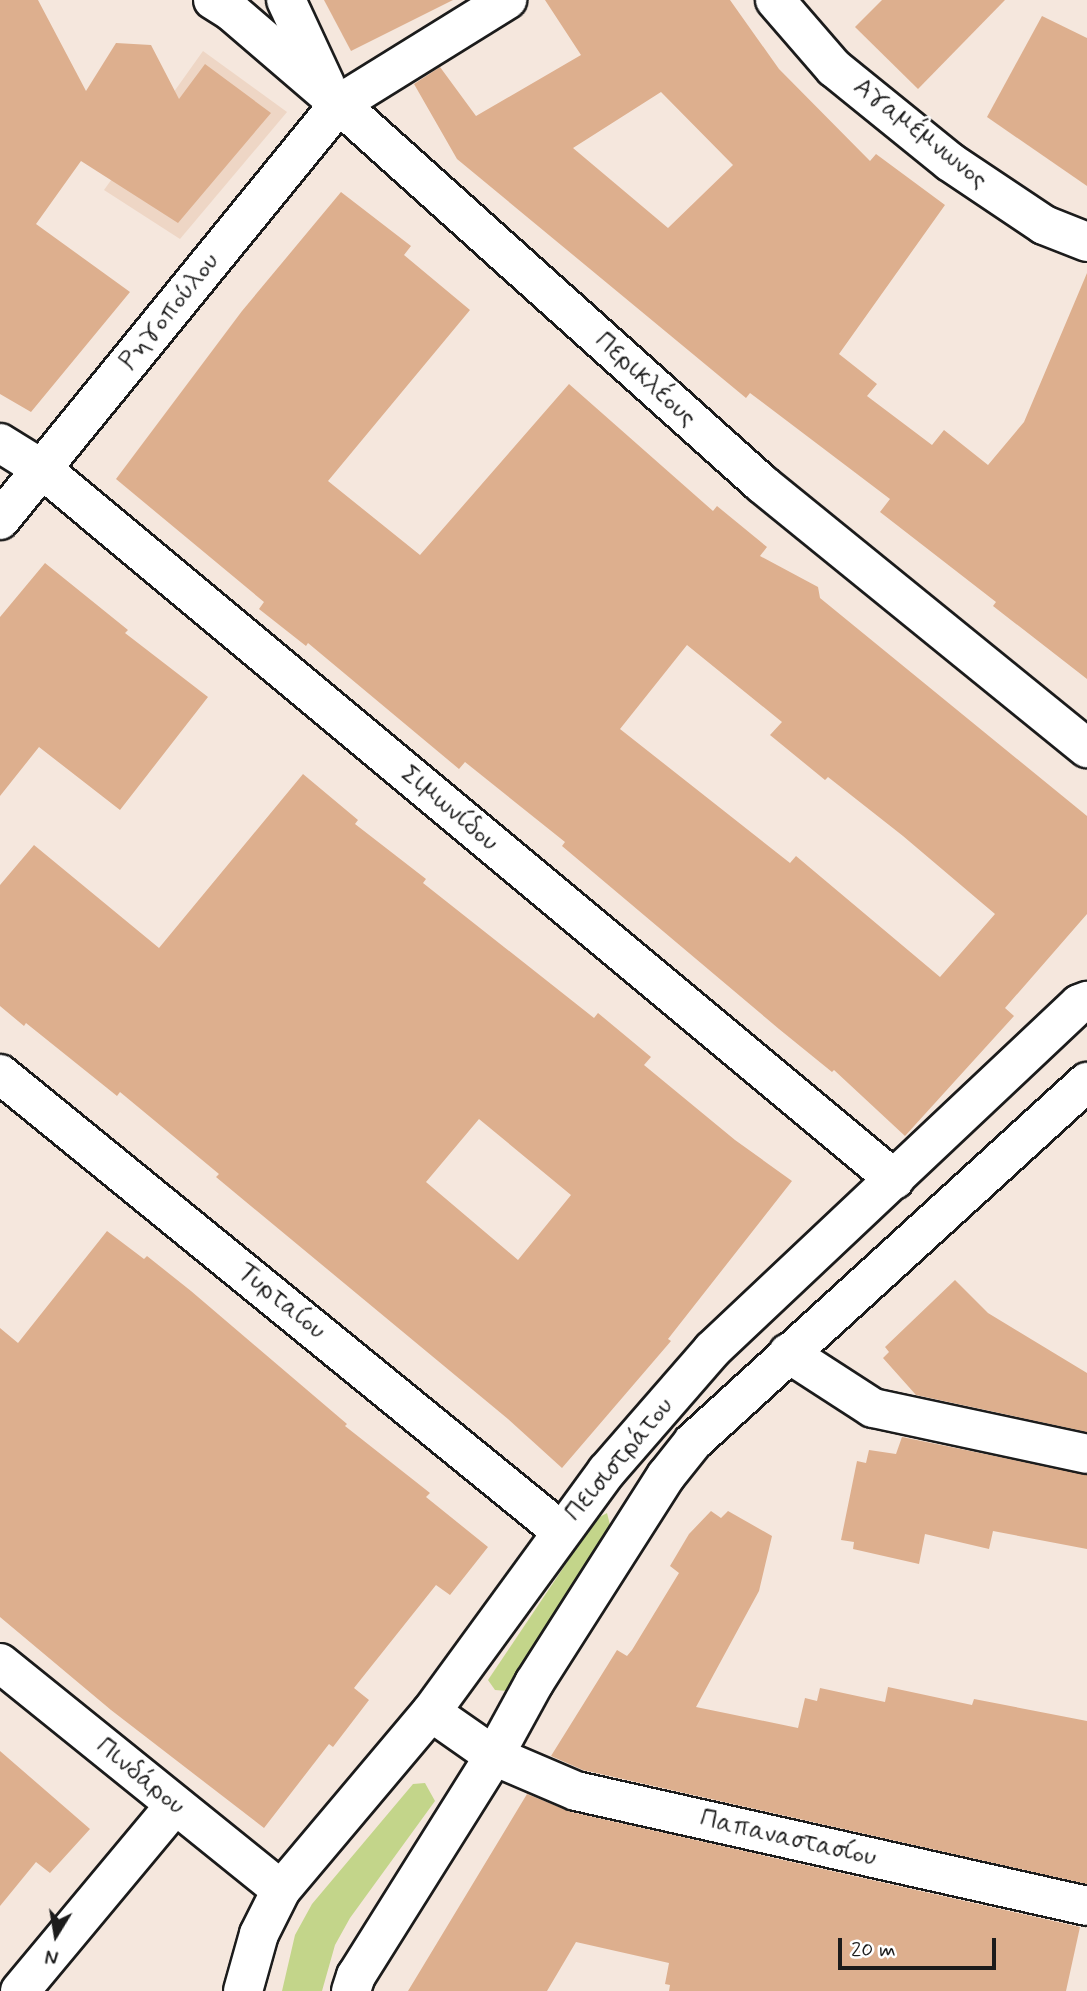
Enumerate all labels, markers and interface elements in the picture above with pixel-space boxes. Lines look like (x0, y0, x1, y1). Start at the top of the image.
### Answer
street label: Αγαμέμνωνος (847, 72, 993, 196)
street label: Ρηγοπούλου (113, 247, 227, 377)
street label: Περικλέους (588, 326, 702, 434)
street label: Σιμωνίδου (394, 759, 504, 859)
street label: Τυρταίου (231, 1257, 331, 1347)
street label: Πεισιστράτου (559, 1392, 681, 1528)
street label: Πινδάρου (89, 1732, 191, 1822)
street label: Παπαναστασίου (697, 1804, 879, 1874)
north arrow (21, 1900, 91, 1970)
scale bar (842, 1924, 1000, 1968)
text: 20 m (851, 1936, 896, 1964)
text: N (43, 1943, 60, 1970)

